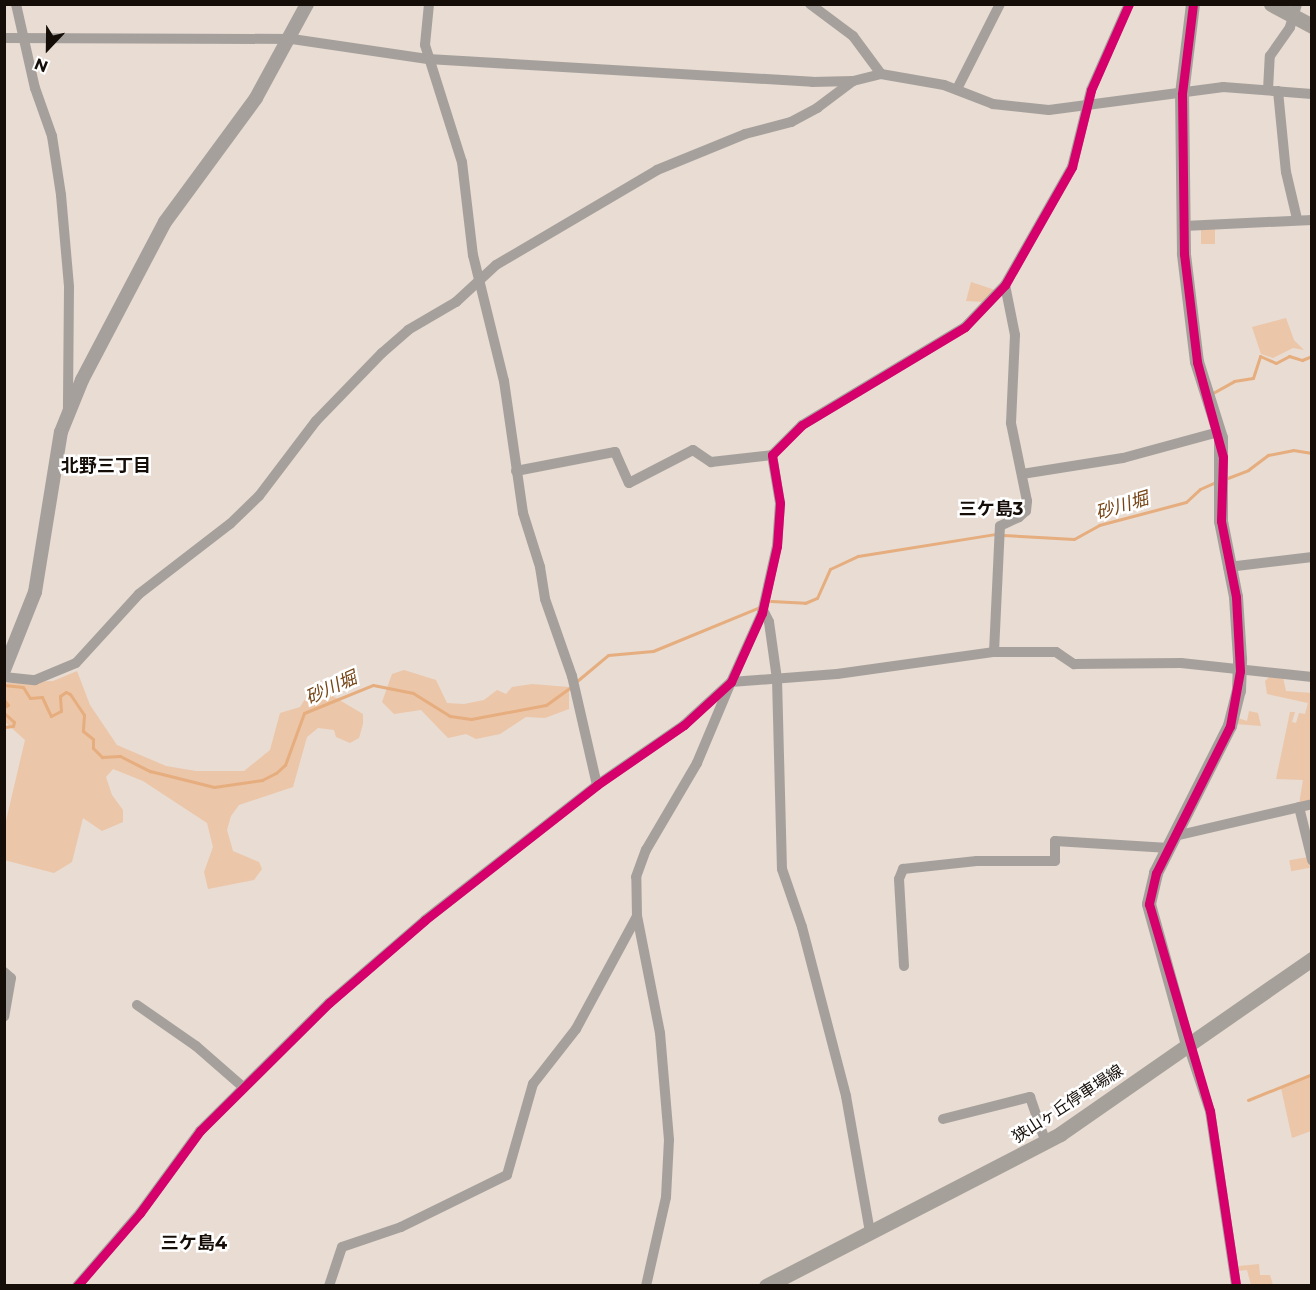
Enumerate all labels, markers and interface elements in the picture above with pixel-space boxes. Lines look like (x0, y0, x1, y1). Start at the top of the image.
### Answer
north arrow (18, 18, 78, 78)
text: N (32, 54, 51, 76)
district label: 北野三丁目 (61, 455, 151, 477)
water label: 砂川堀 (1093, 488, 1151, 524)
district label: 三ケ島3 (959, 498, 1023, 520)
water label: 砂川堀 (302, 667, 360, 709)
street label: 狭山ヶ丘停車場線 (1009, 1061, 1127, 1147)
district label: 三ケ島4 (161, 1232, 227, 1254)

